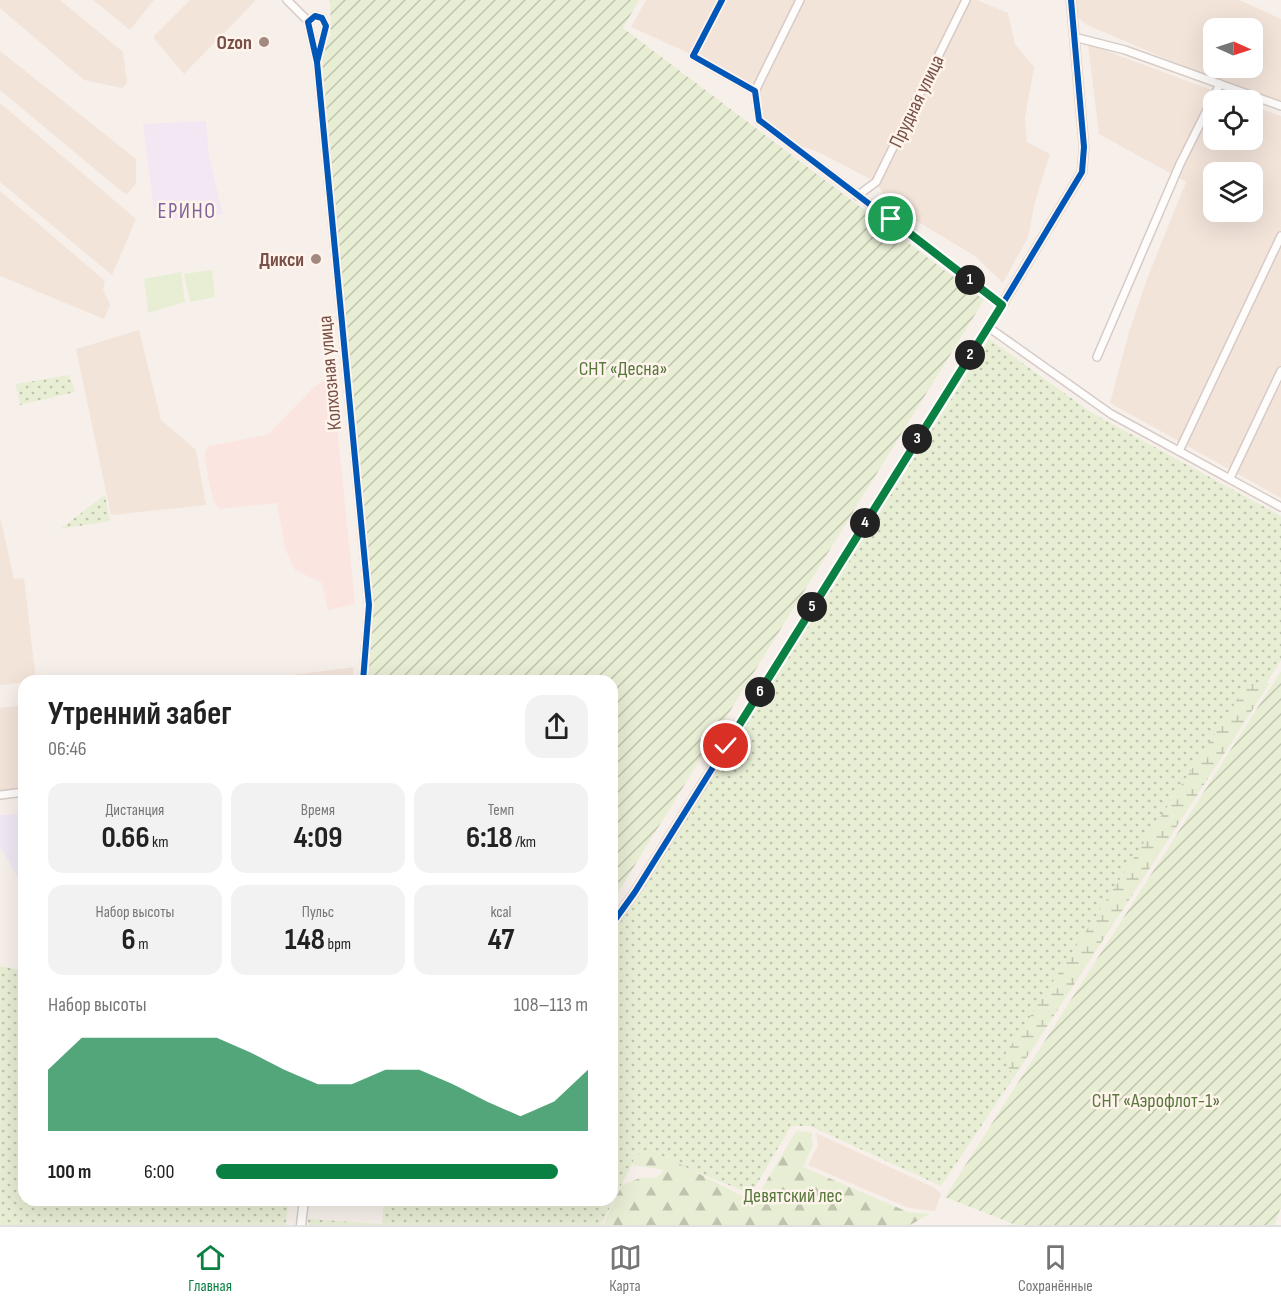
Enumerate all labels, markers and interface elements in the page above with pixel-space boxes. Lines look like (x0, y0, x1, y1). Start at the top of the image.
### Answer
north arrow (1203, 18, 1263, 78)
map controls (1203, 18, 1263, 222)
place label: Ozon (217, 31, 252, 55)
marker: Ozon (257, 35, 271, 49)
street label: Прудная улица (884, 51, 950, 152)
button: locate (1203, 90, 1263, 150)
button: layers (1203, 162, 1263, 222)
pin (865, 193, 916, 244)
district label: ЕРИНО (157, 198, 217, 225)
icon: arrive (874, 202, 907, 235)
place label: Дикси (259, 248, 304, 272)
marker: Дикси (309, 252, 323, 266)
pin: 1 (955, 265, 985, 295)
text: 1 (967, 270, 973, 289)
street label: Колхозная улица (313, 315, 347, 431)
pin: 2 (955, 340, 985, 370)
text: 2 (966, 345, 974, 364)
park label: СНТ «Десна» (579, 357, 667, 381)
pin: 3 (902, 424, 932, 454)
text: 3 (913, 429, 921, 448)
pin: 4 (850, 508, 880, 538)
text: 4 (861, 513, 869, 532)
pin: 5 (797, 592, 827, 622)
text: 5 (808, 597, 816, 616)
pin: 6 (745, 677, 775, 707)
text: 6 (756, 682, 764, 701)
text: Утренний забег (48, 694, 232, 734)
button: share (525, 695, 588, 758)
pin (700, 720, 751, 771)
icon: check (709, 729, 742, 762)
text: 06:46 (48, 737, 87, 761)
text: Дистанция (106, 801, 164, 820)
text: Время (301, 801, 335, 820)
text: Темп (488, 801, 514, 820)
text: 0.66 (101, 820, 150, 856)
text: 4:09 (293, 820, 343, 856)
text: 6:18 (466, 820, 513, 856)
text: km (150, 833, 169, 852)
text: /km (513, 833, 536, 852)
text: Набор высоты (96, 903, 174, 922)
text: Пульс (302, 903, 334, 922)
text: kcal (490, 903, 512, 922)
text: 6 (122, 922, 136, 958)
text: 148 (285, 922, 325, 958)
text: 47 (488, 922, 514, 958)
text: m (136, 935, 148, 954)
text: bpm (325, 935, 351, 954)
text: Набор высоты (48, 993, 147, 1017)
text: 108–113 m (514, 993, 588, 1017)
park label: СНТ «Аэрофлот-1» (1092, 1089, 1220, 1113)
text: 100 m (48, 1160, 91, 1184)
text: 6:00 (144, 1160, 174, 1184)
park label: Девятский лес (743, 1184, 843, 1208)
tab: Главная (188, 1241, 232, 1296)
tab: Карта (609, 1241, 642, 1296)
tab: Сохранённые (1018, 1241, 1093, 1296)

